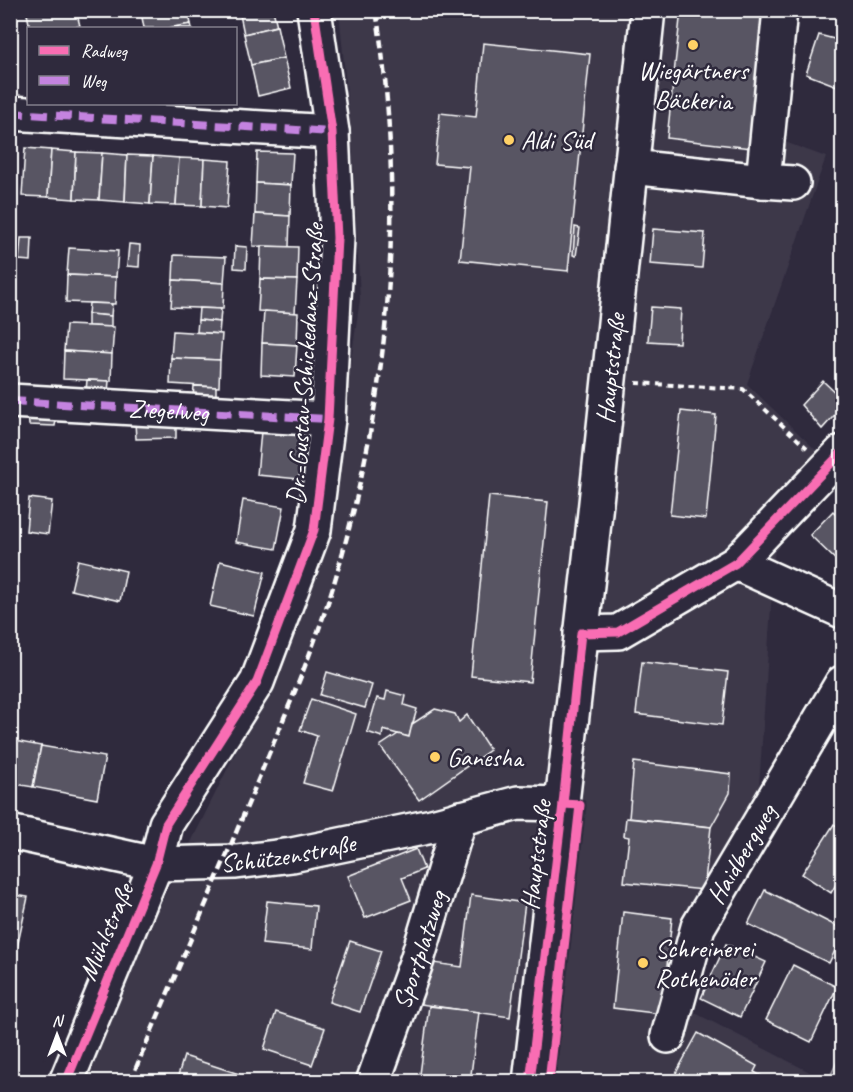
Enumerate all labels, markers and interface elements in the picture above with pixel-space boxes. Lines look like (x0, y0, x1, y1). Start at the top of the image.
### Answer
legend (27, 27, 237, 105)
marker: Wiegärtners Bäckeria (686, 38, 700, 52)
text: Radweg (81, 40, 129, 62)
place label: Wiegärtners Bäckeria (638, 54, 750, 117)
text: Weg (81, 70, 108, 92)
place label: Aldi Süd (521, 124, 596, 157)
marker: Aldi Süd (502, 133, 516, 147)
street label: Dr.-Gustav-Schickedanz-Straße (279, 220, 331, 506)
street label: Hauptstraße (588, 309, 633, 425)
street label: Ziegelweg (128, 391, 211, 429)
place label: Ganesha (447, 741, 525, 774)
marker: Ganesha (428, 750, 442, 764)
street label: Hauptstraße (513, 796, 559, 912)
street label: Haidbergweg (699, 796, 784, 910)
street label: Schützenstraße (220, 825, 361, 879)
street label: Mühlstraße (71, 876, 142, 985)
street label: Sportplatzweg (384, 885, 454, 1013)
place label: Schreinerei Rothenöder (655, 932, 757, 995)
marker: Schreinerei Rothenöder (636, 956, 650, 970)
north arrow (27, 1005, 87, 1065)
text: N (52, 1011, 65, 1031)

